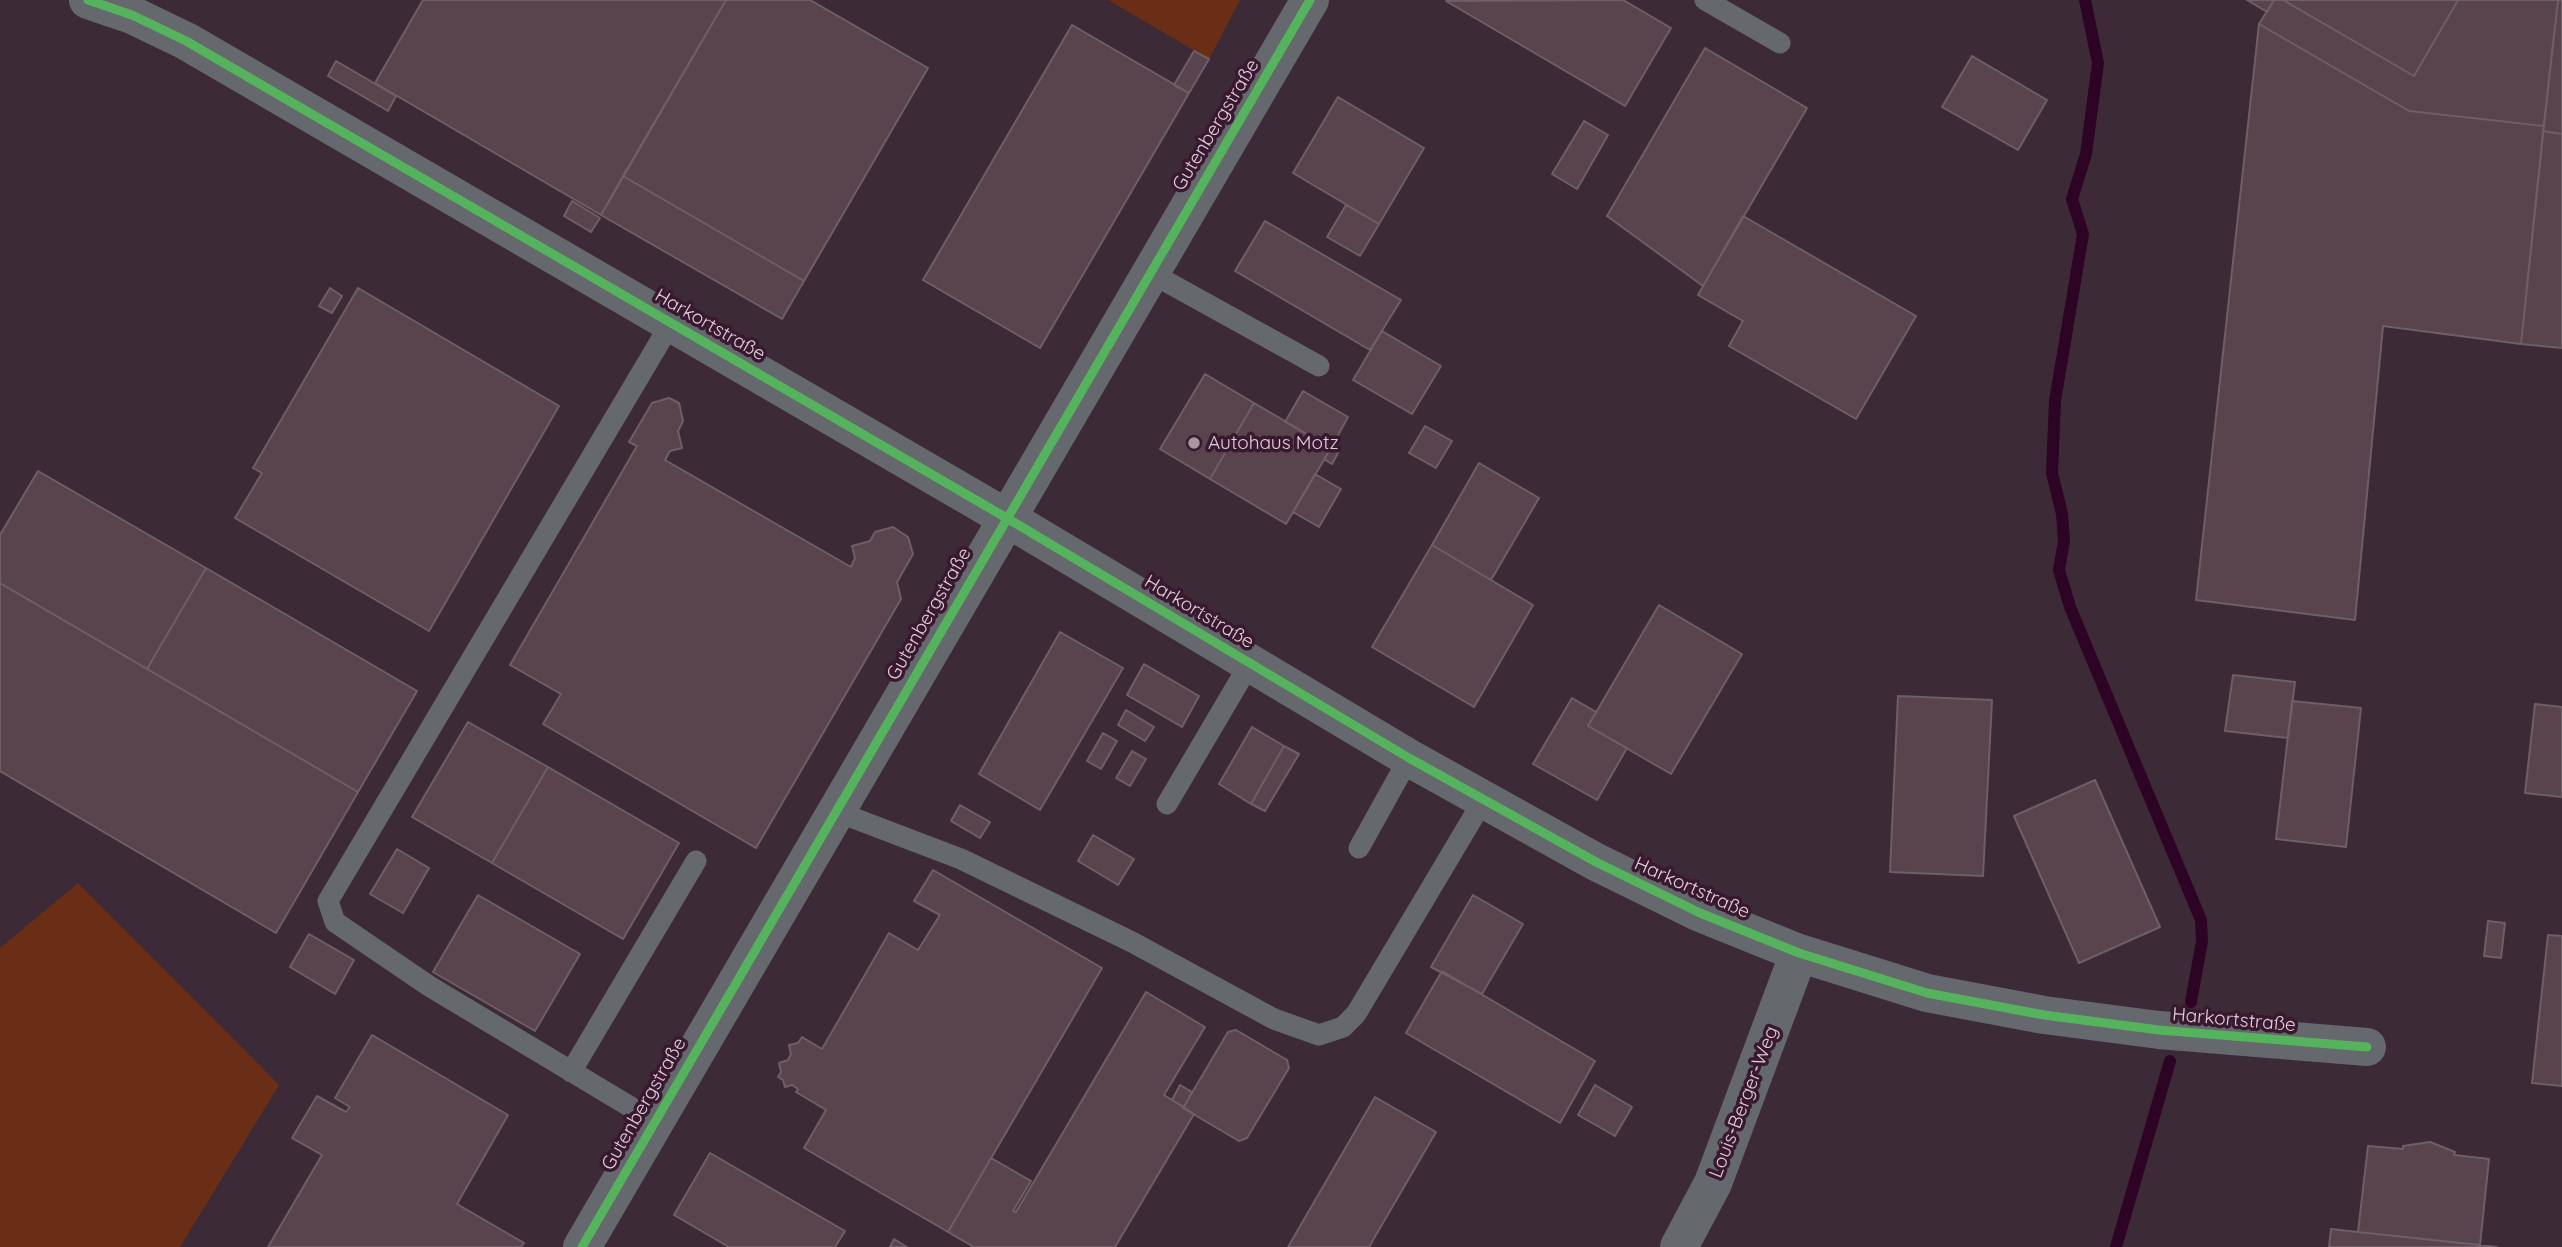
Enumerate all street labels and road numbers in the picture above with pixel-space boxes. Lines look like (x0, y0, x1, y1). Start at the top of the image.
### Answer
street label: Gutenbergstraße (1168, 55, 1264, 195)
street label: Harkortstraße (651, 284, 769, 366)
street label: Gutenbergstraße (882, 544, 976, 684)
street label: Harkortstraße (1140, 570, 1258, 654)
street label: Harkortstraße (1631, 852, 1753, 924)
street label: Harkortstraße (2171, 1003, 2297, 1037)
street label: Louis-Berger-Weg (1705, 1023, 1783, 1181)
street label: Gutenbergstraße (597, 1034, 691, 1174)

